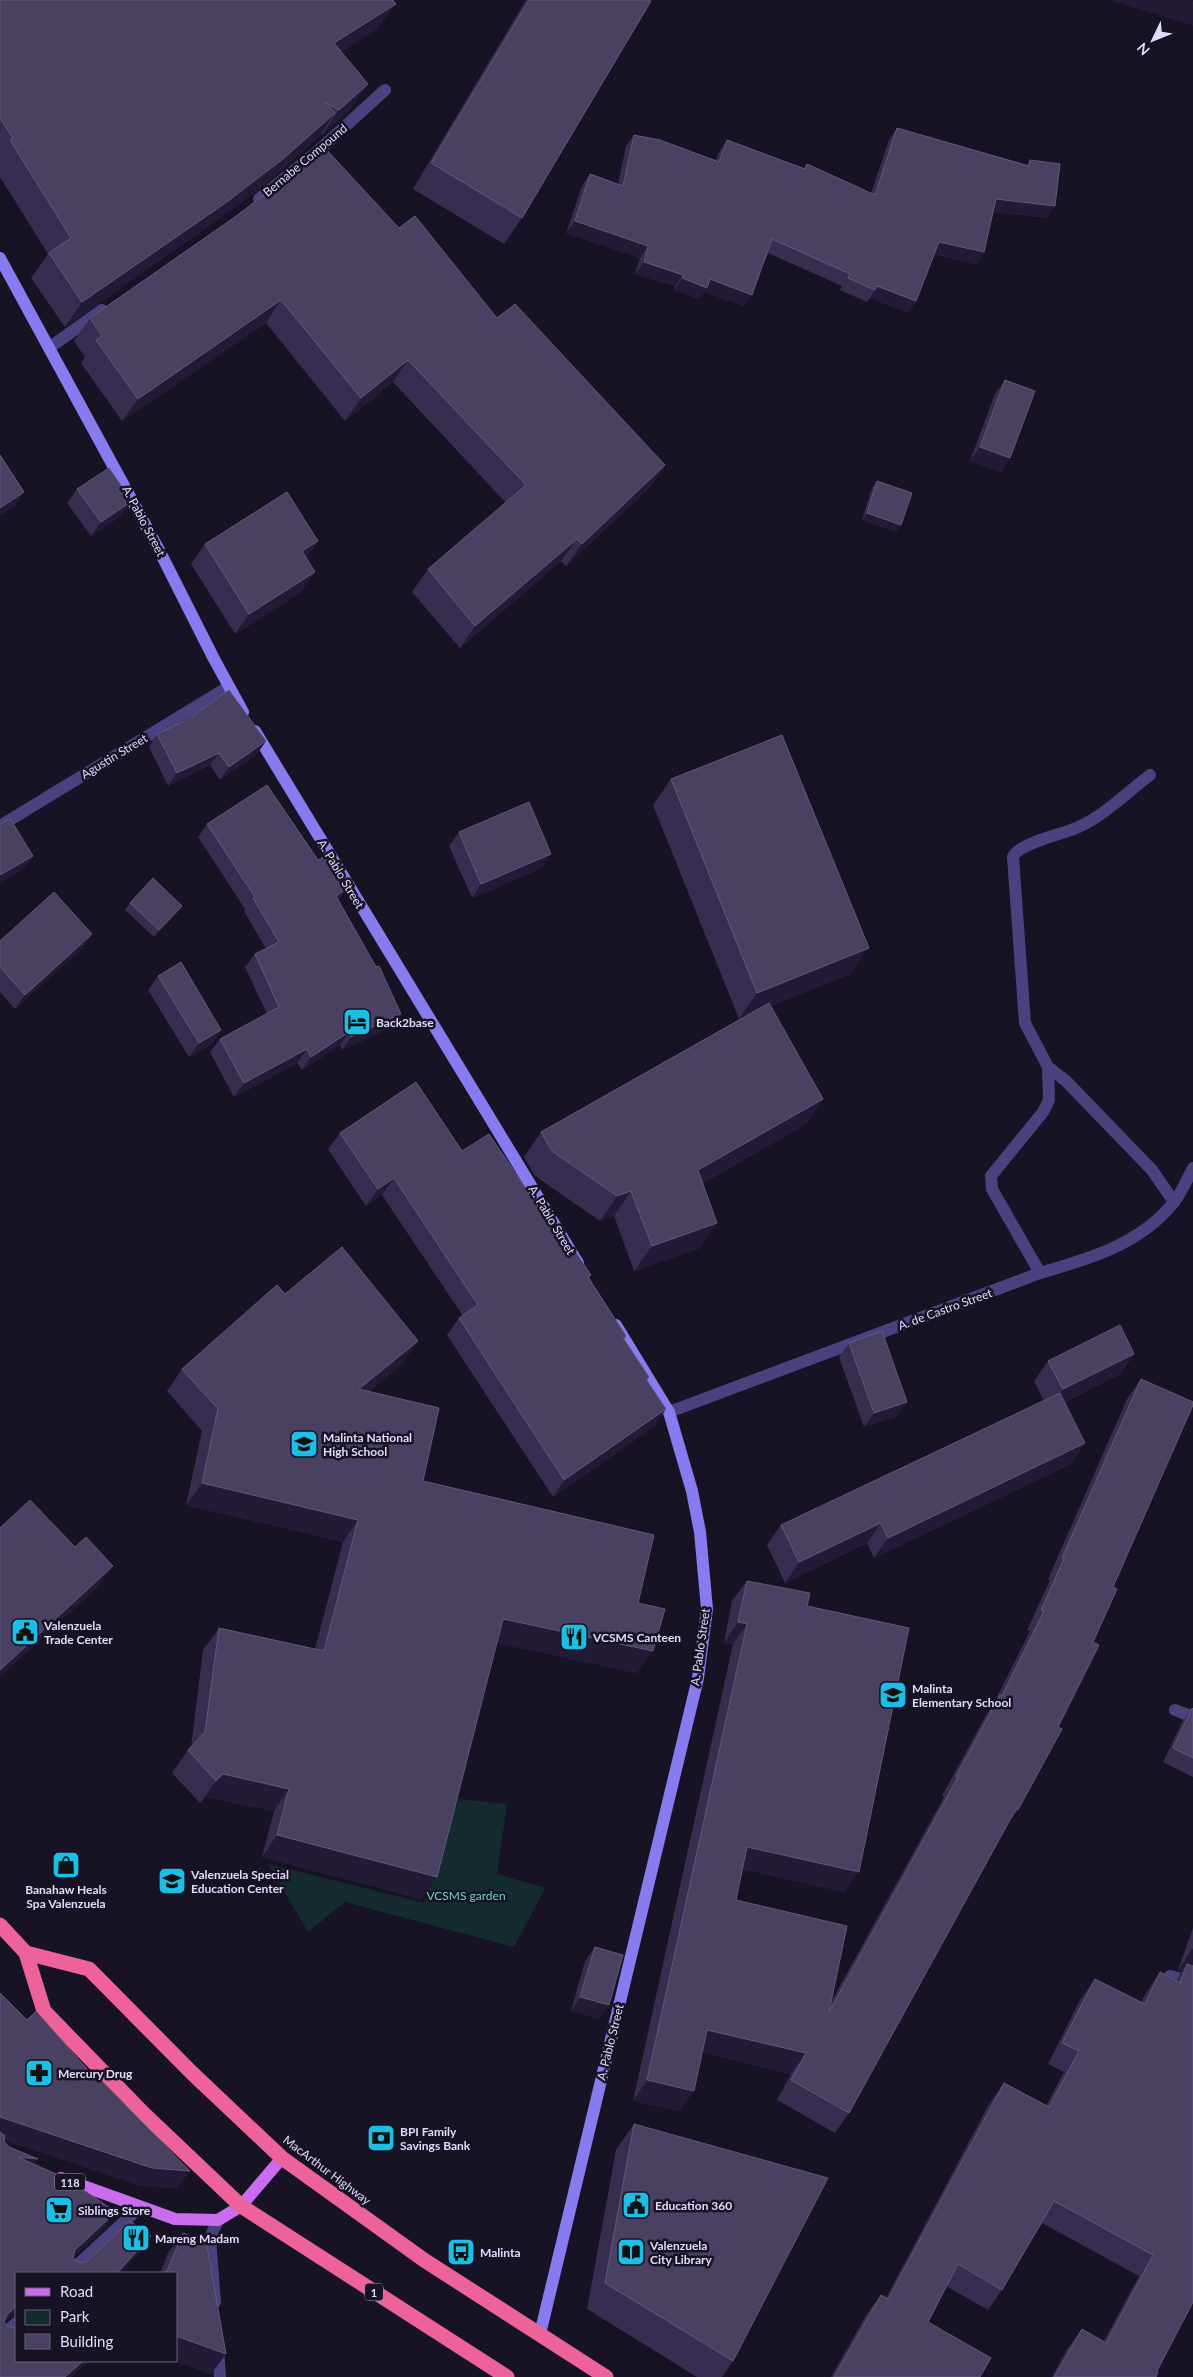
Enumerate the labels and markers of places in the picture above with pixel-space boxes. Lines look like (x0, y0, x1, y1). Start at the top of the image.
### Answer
hotel icon: Back2base (342, 1007, 372, 1037)
place label: Back2base (376, 1015, 434, 1030)
school or university icon: Malinta National High School (289, 1429, 319, 1459)
place label: Malinta National High School (323, 1430, 412, 1459)
public building icon: Valenzuela Trade Center (10, 1617, 40, 1647)
place label: Valenzuela Trade Center (43, 1618, 113, 1647)
restaurant icon: VCSMS Canteen (559, 1622, 589, 1652)
place label: VCSMS Canteen (592, 1630, 681, 1645)
school or university icon: Malinta Elementary School (878, 1680, 908, 1710)
place label: Malinta Elementary School (912, 1681, 1011, 1710)
shop icon: Banahaw Heals Spa Valenzuela (51, 1850, 81, 1880)
school or university icon: Valenzuela Special Education Center (157, 1866, 187, 1896)
place label: Valenzuela Special Education Center (190, 1867, 289, 1896)
place label: Banahaw Heals Spa Valenzuela (25, 1882, 107, 1911)
pharmacy icon: Mercury Drug (24, 2058, 54, 2088)
place label: Mercury Drug (58, 2066, 133, 2081)
bank icon: BPI Family Savings Bank (366, 2123, 396, 2153)
place label: BPI Family Savings Bank (400, 2124, 471, 2153)
public building icon: Education 360 (621, 2190, 651, 2220)
supermarket icon: Siblings Store (44, 2195, 74, 2225)
place label: Education 360 (655, 2198, 732, 2213)
place label: Siblings Store (78, 2203, 151, 2218)
restaurant icon: Mareng Madam (121, 2223, 151, 2253)
place label: Mareng Madam (155, 2231, 239, 2246)
bus stop icon: Malinta (446, 2237, 476, 2267)
library icon: Valenzuela City Library (616, 2237, 646, 2267)
place label: Valenzuela City Library (649, 2238, 712, 2267)
place label: Malinta (480, 2245, 521, 2260)

